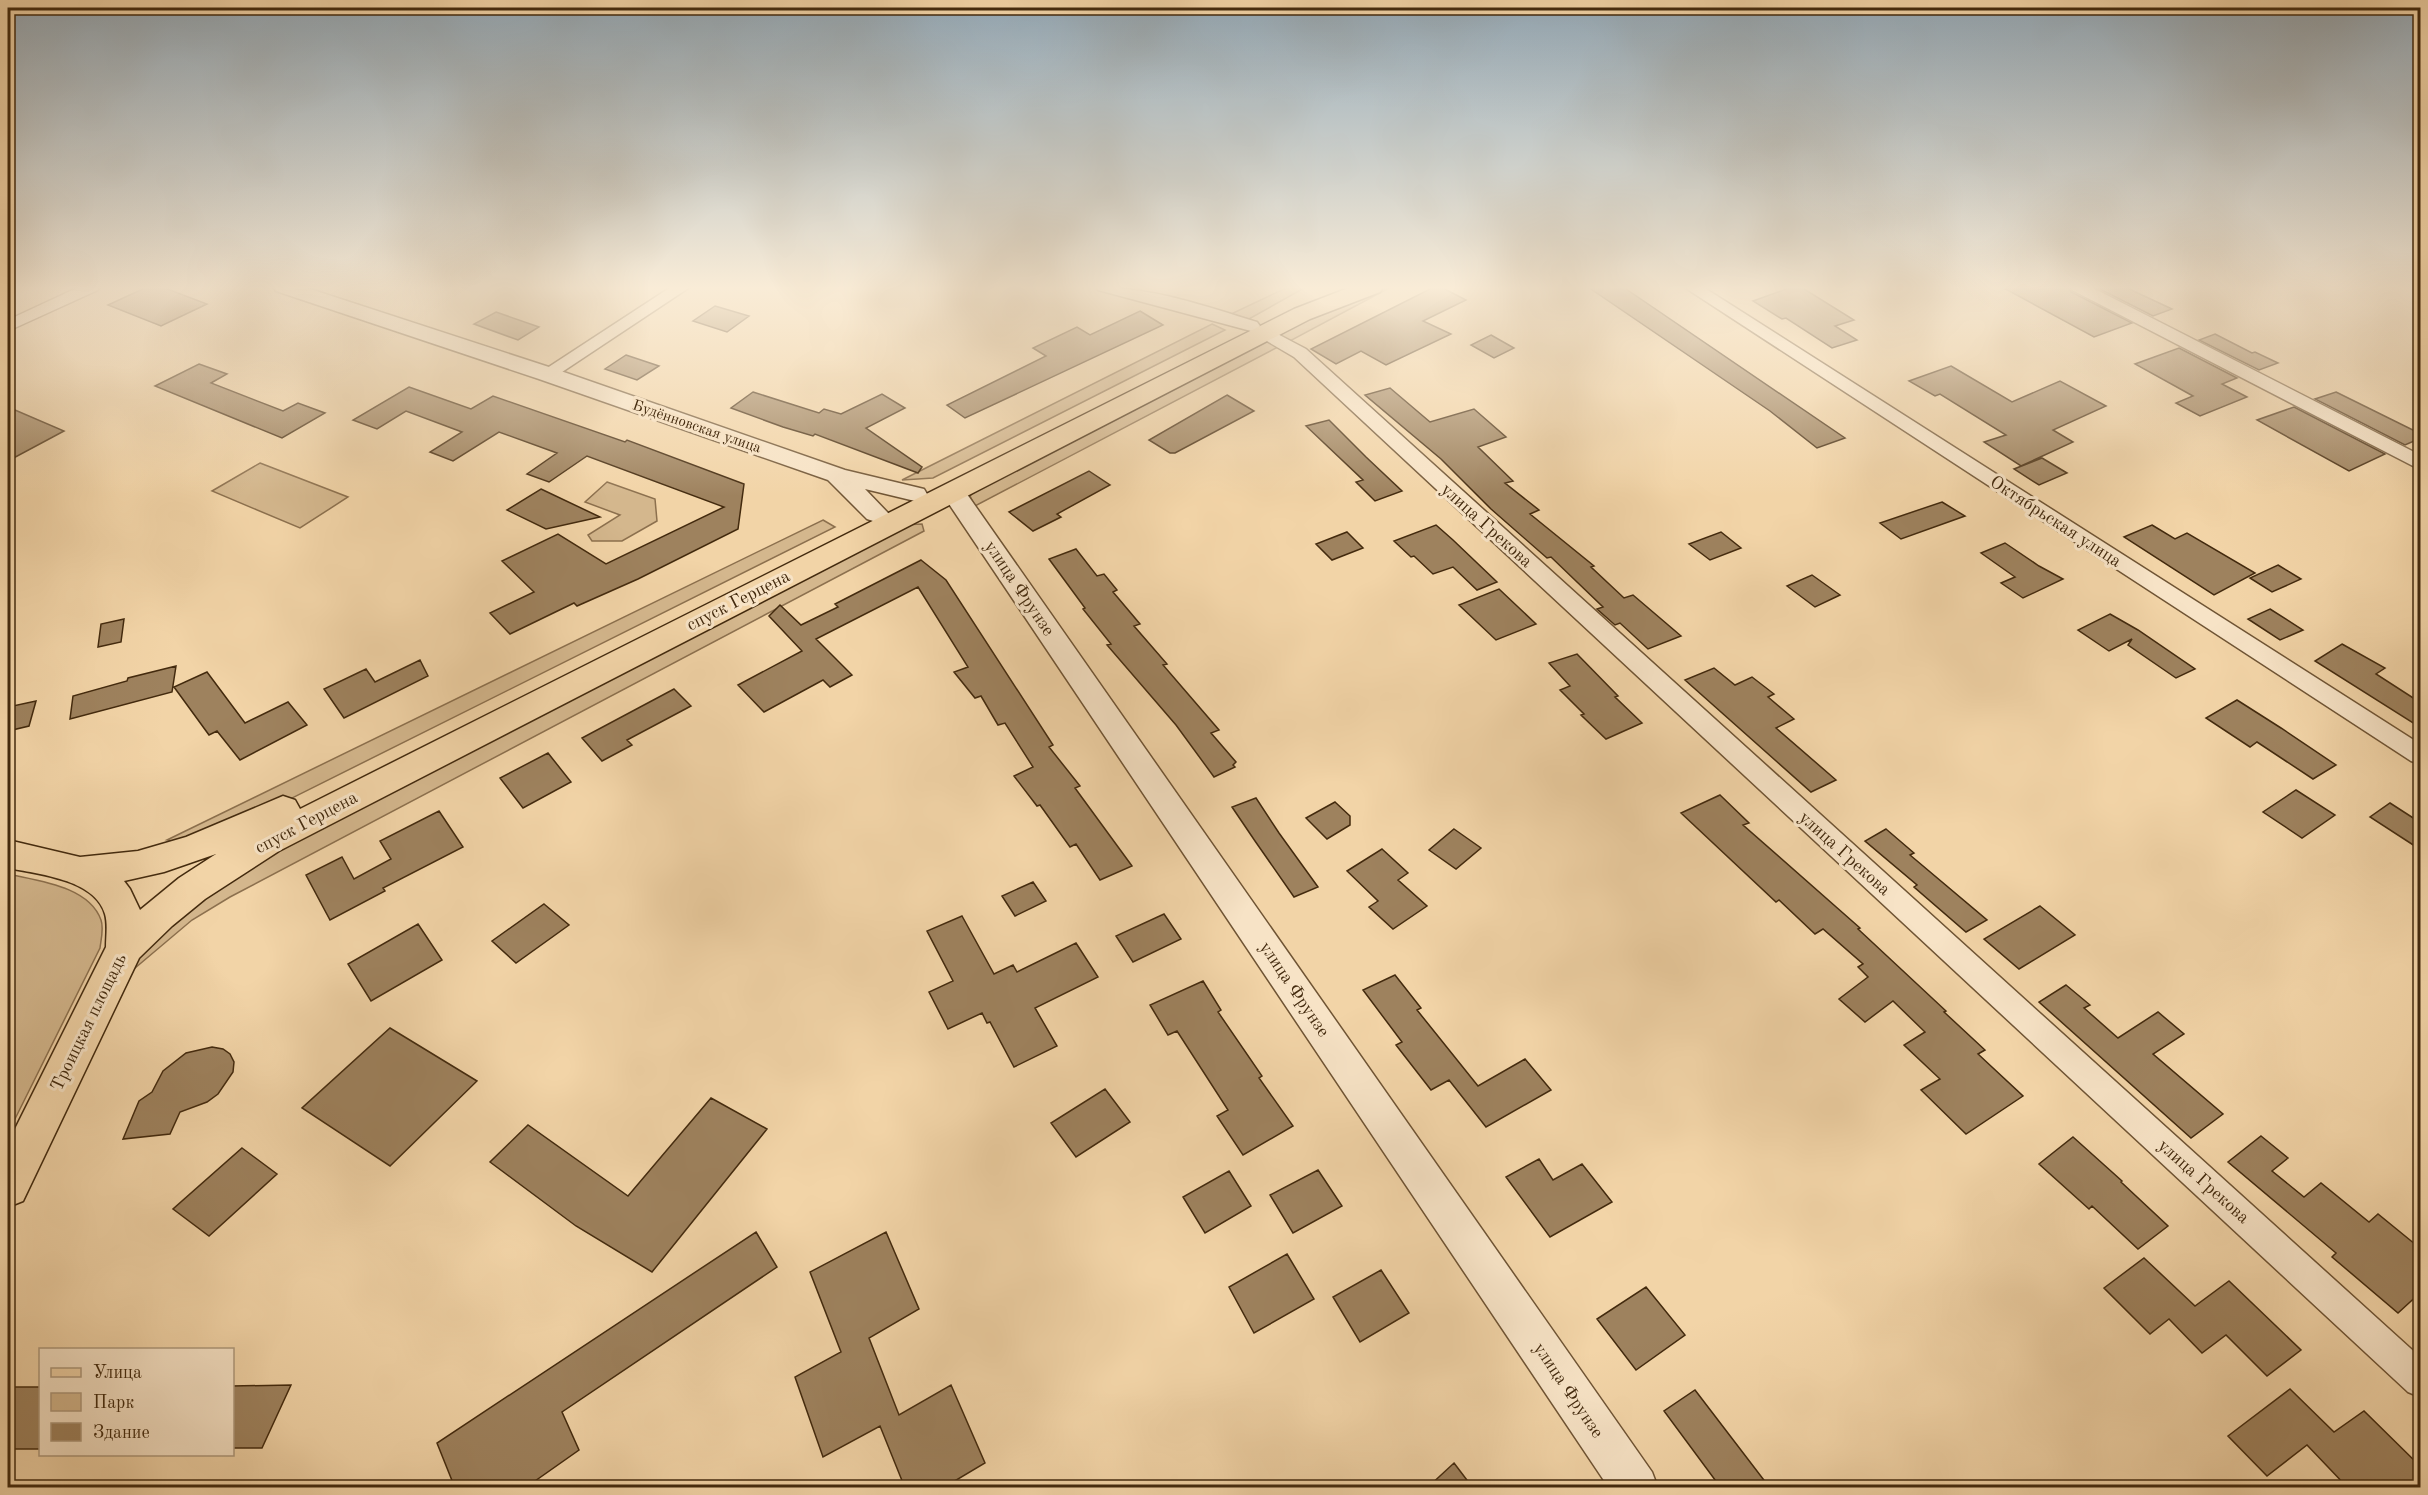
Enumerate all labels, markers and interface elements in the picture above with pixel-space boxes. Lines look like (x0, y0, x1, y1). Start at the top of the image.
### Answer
street label: Будённовская улица (630, 398, 763, 457)
street label: Октябрьская улица (1987, 473, 2124, 571)
street label: улица Грекова (1437, 480, 1535, 571)
street label: улица Фрунзе (981, 538, 1058, 639)
street label: спуск Герцена (684, 567, 793, 635)
street label: спуск Герцена (252, 788, 361, 857)
street label: улица Грекова (1795, 808, 1893, 899)
street label: улица Фрунзе (1256, 939, 1333, 1040)
street label: Троицкая площадь (48, 951, 130, 1094)
street label: улица Грекова (2154, 1136, 2252, 1227)
street label: улица Фрунзе (1530, 1340, 1607, 1441)
legend (39, 1348, 234, 1456)
text: Улица (93, 1364, 142, 1382)
text: Парк (93, 1394, 134, 1412)
text: Здание (93, 1424, 150, 1442)

